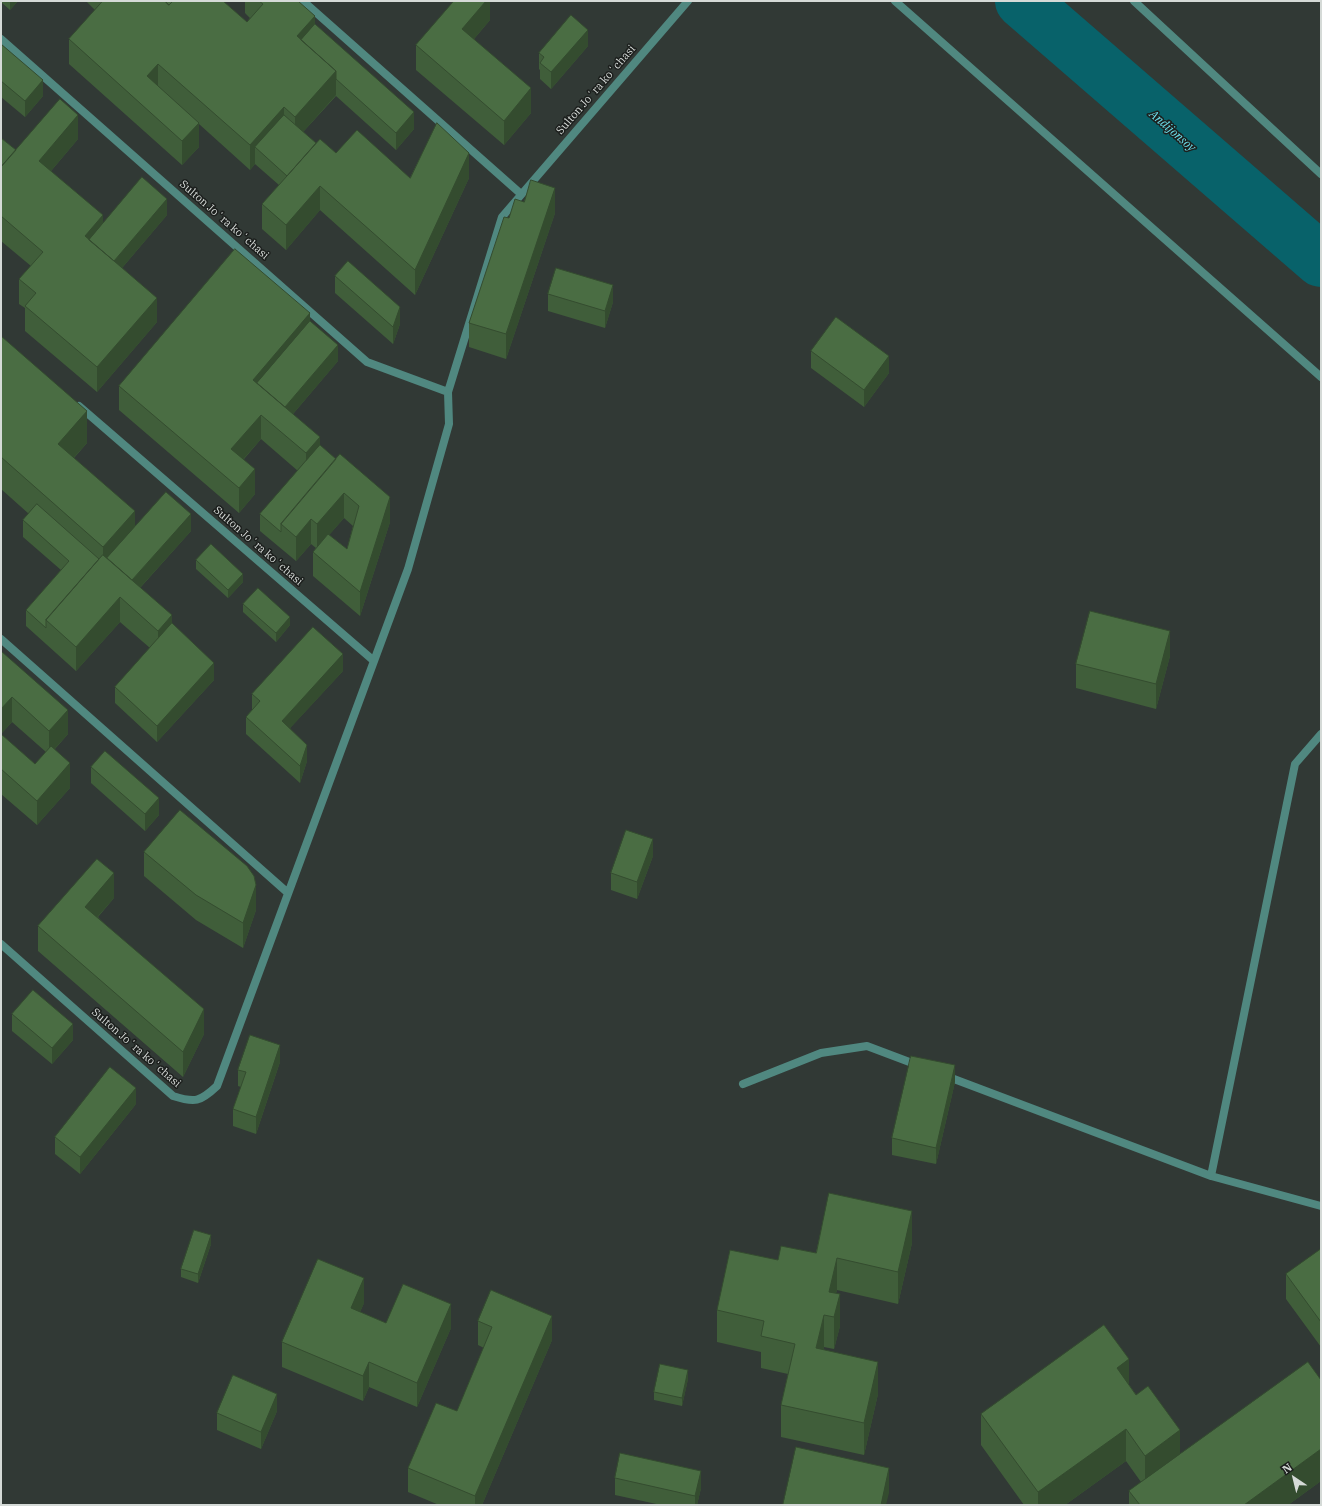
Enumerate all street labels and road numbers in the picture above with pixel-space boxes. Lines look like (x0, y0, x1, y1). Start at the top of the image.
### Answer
street label: Sulton Joʻra koʻchasi (554, 43, 638, 137)
street label: Sulton Joʻra koʻchasi (177, 178, 271, 262)
street label: Sulton Joʻra koʻchasi (211, 504, 305, 588)
street label: Sulton Joʻra koʻchasi (89, 1006, 183, 1090)

